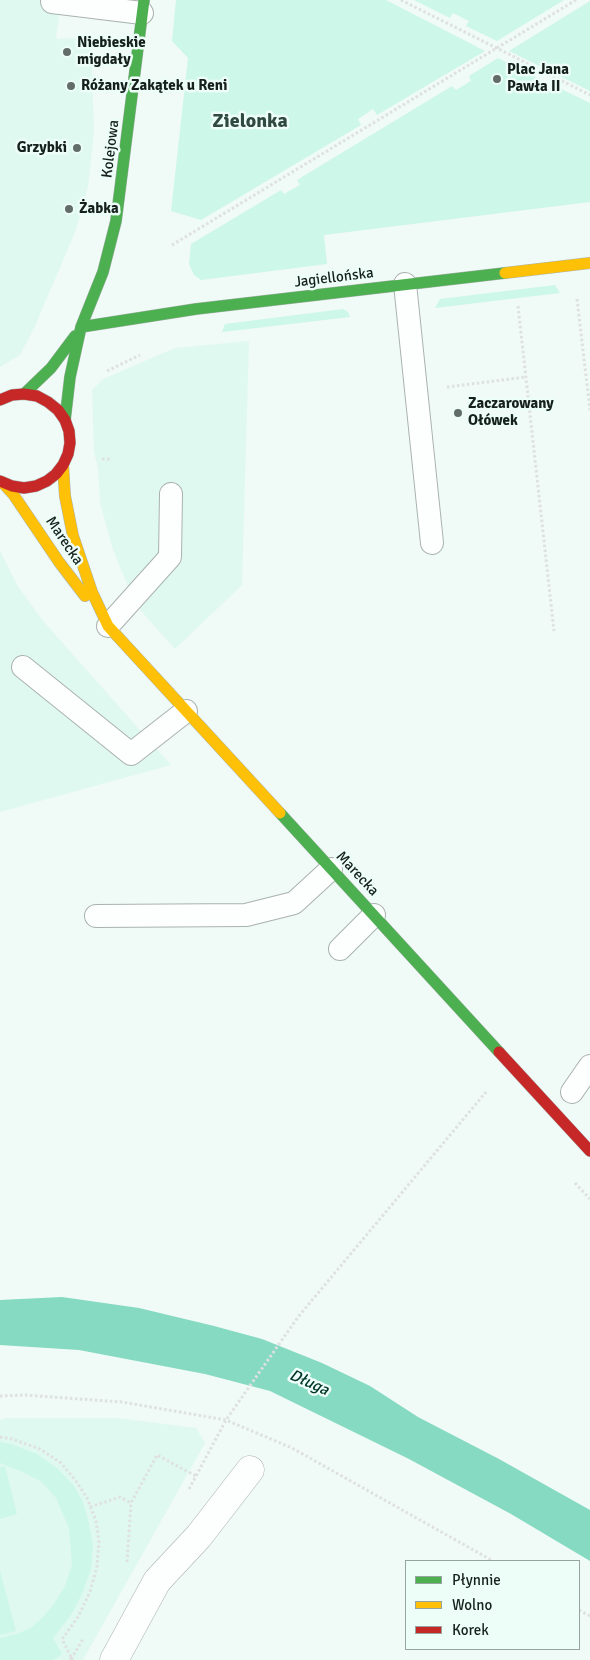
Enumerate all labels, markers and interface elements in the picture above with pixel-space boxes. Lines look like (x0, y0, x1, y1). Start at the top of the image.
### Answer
place label: Niebieskie migdały (77, 34, 146, 69)
marker: Niebieskie migdały (61, 46, 73, 58)
place label: Plac Jana Pawła II (507, 61, 569, 96)
marker: Plac Jana Pawła II (491, 73, 503, 85)
place label: Różany Zakątek u Reni (81, 77, 227, 95)
marker: Różany Zakątek u Reni (65, 80, 77, 92)
district label: Zielonka (212, 110, 288, 134)
street label: Kolejowa (99, 119, 123, 179)
place label: Grzybki (17, 139, 67, 157)
marker: Grzybki (71, 142, 83, 154)
place label: Żabka (79, 200, 119, 218)
marker: Żabka (63, 203, 75, 215)
street label: Jagiellońska (293, 264, 375, 292)
place label: Zaczarowany Ołówek (468, 395, 554, 430)
marker: Zaczarowany Ołówek (452, 407, 464, 419)
street label: Marecka (41, 513, 87, 569)
street label: Marecka (332, 848, 382, 900)
water label: Długa (286, 1366, 332, 1400)
legend (405, 1560, 580, 1650)
text: Płynnie (452, 1571, 501, 1589)
text: Wolno (452, 1596, 492, 1614)
text: Korek (452, 1621, 489, 1639)

